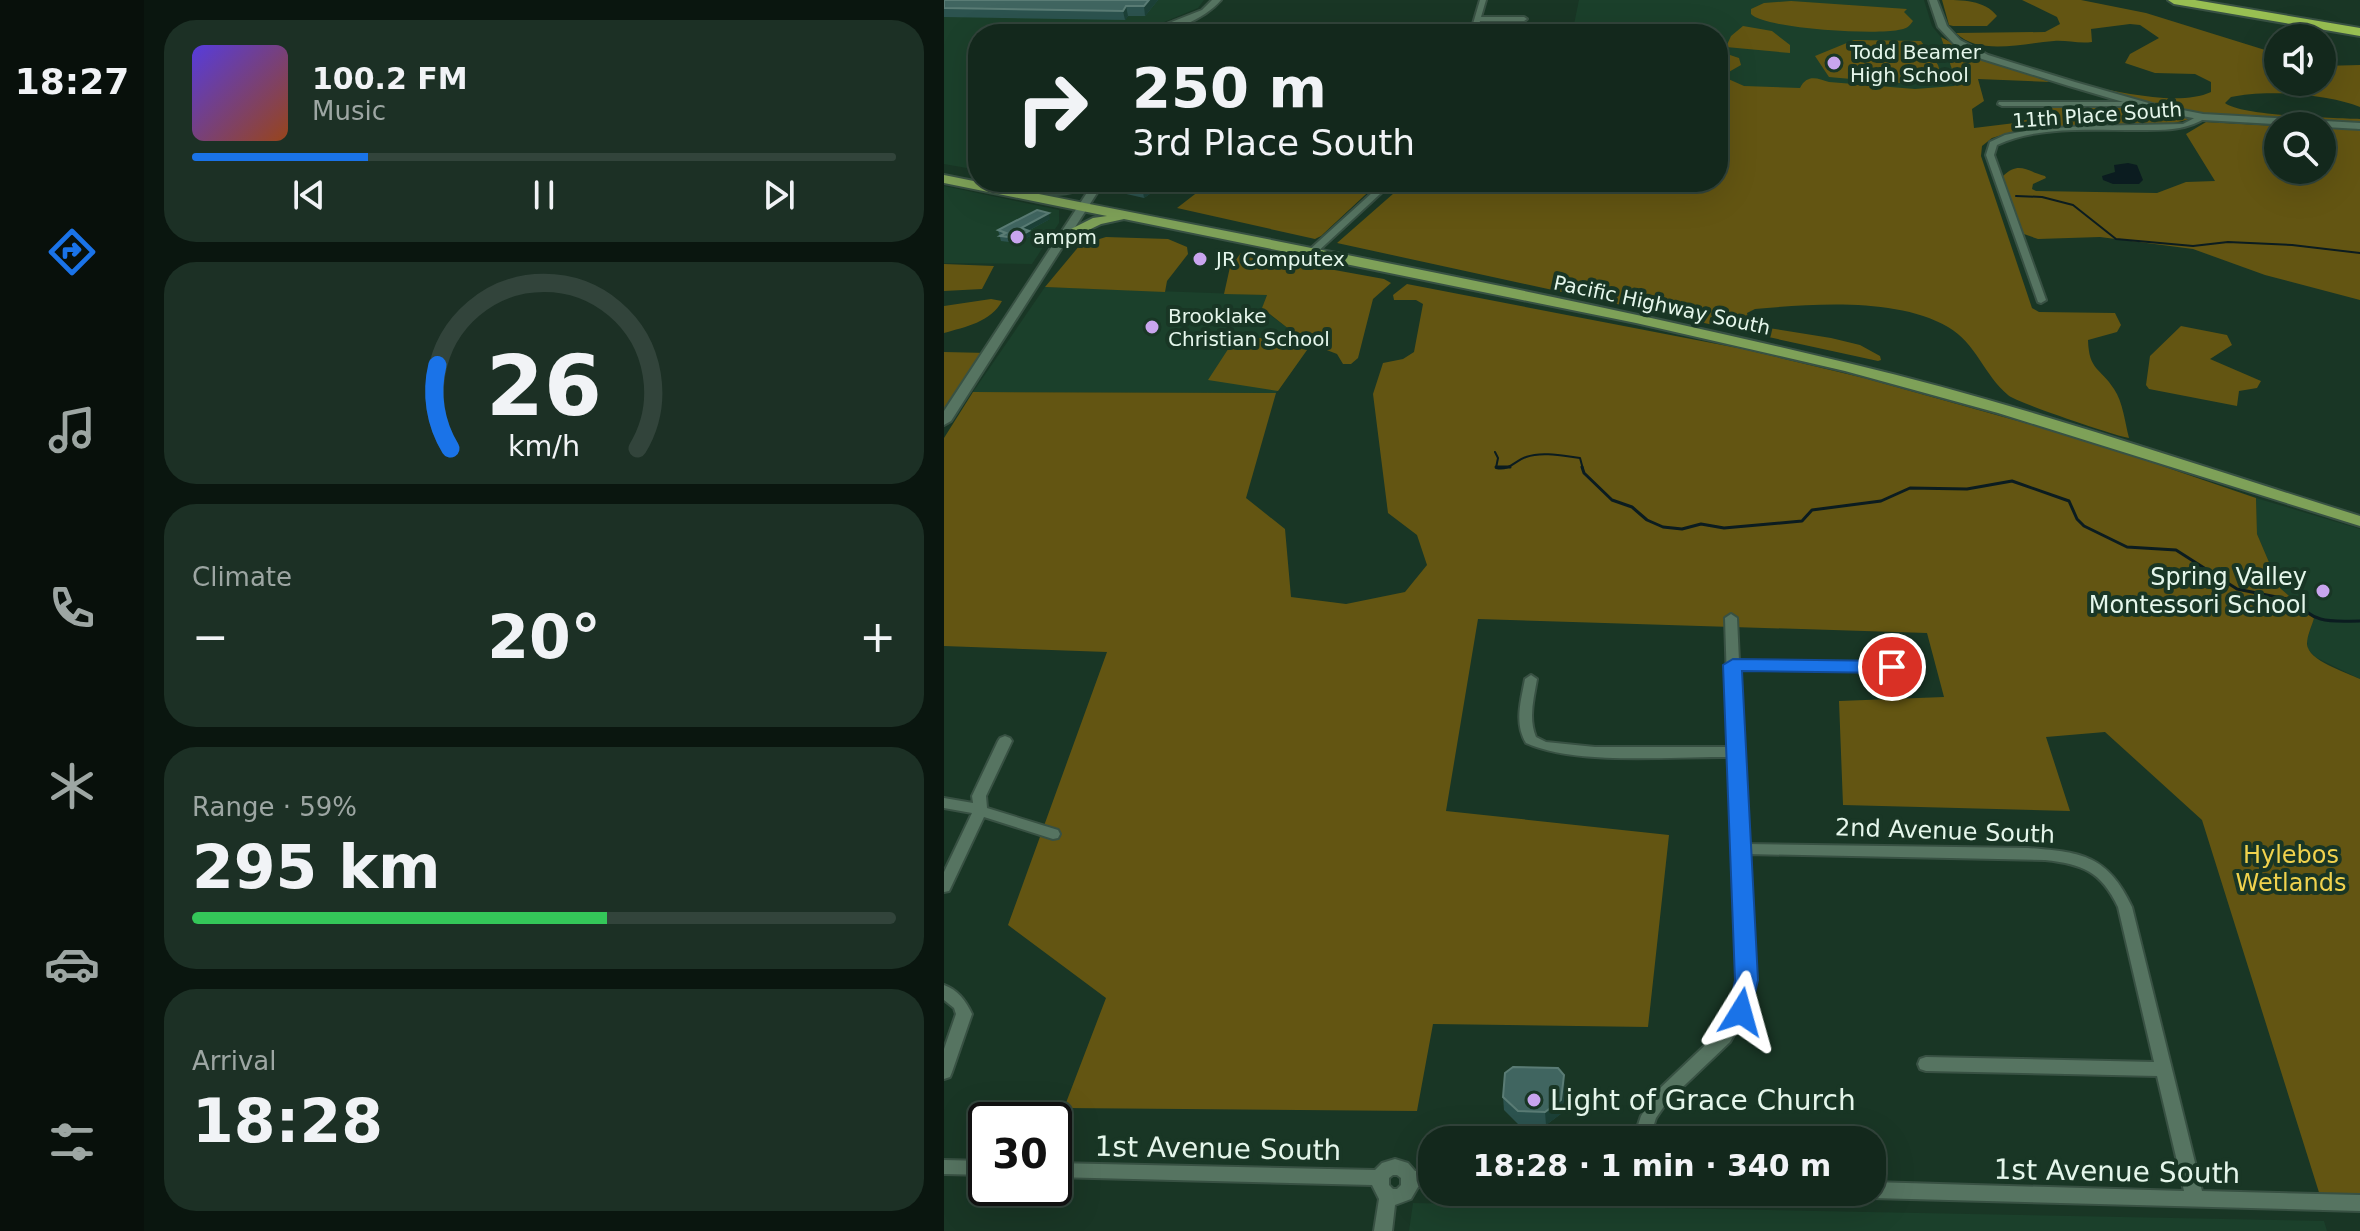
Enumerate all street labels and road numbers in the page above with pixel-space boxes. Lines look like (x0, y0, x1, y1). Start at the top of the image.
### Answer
street label: 11th Place South (2011, 97, 2183, 133)
street label: Pacific Highway South (1552, 270, 1772, 340)
street label: 2nd Avenue South (1835, 813, 2055, 849)
street label: 1st Avenue South (1094, 1130, 1342, 1167)
street label: 1st Avenue South (1993, 1153, 2241, 1190)

